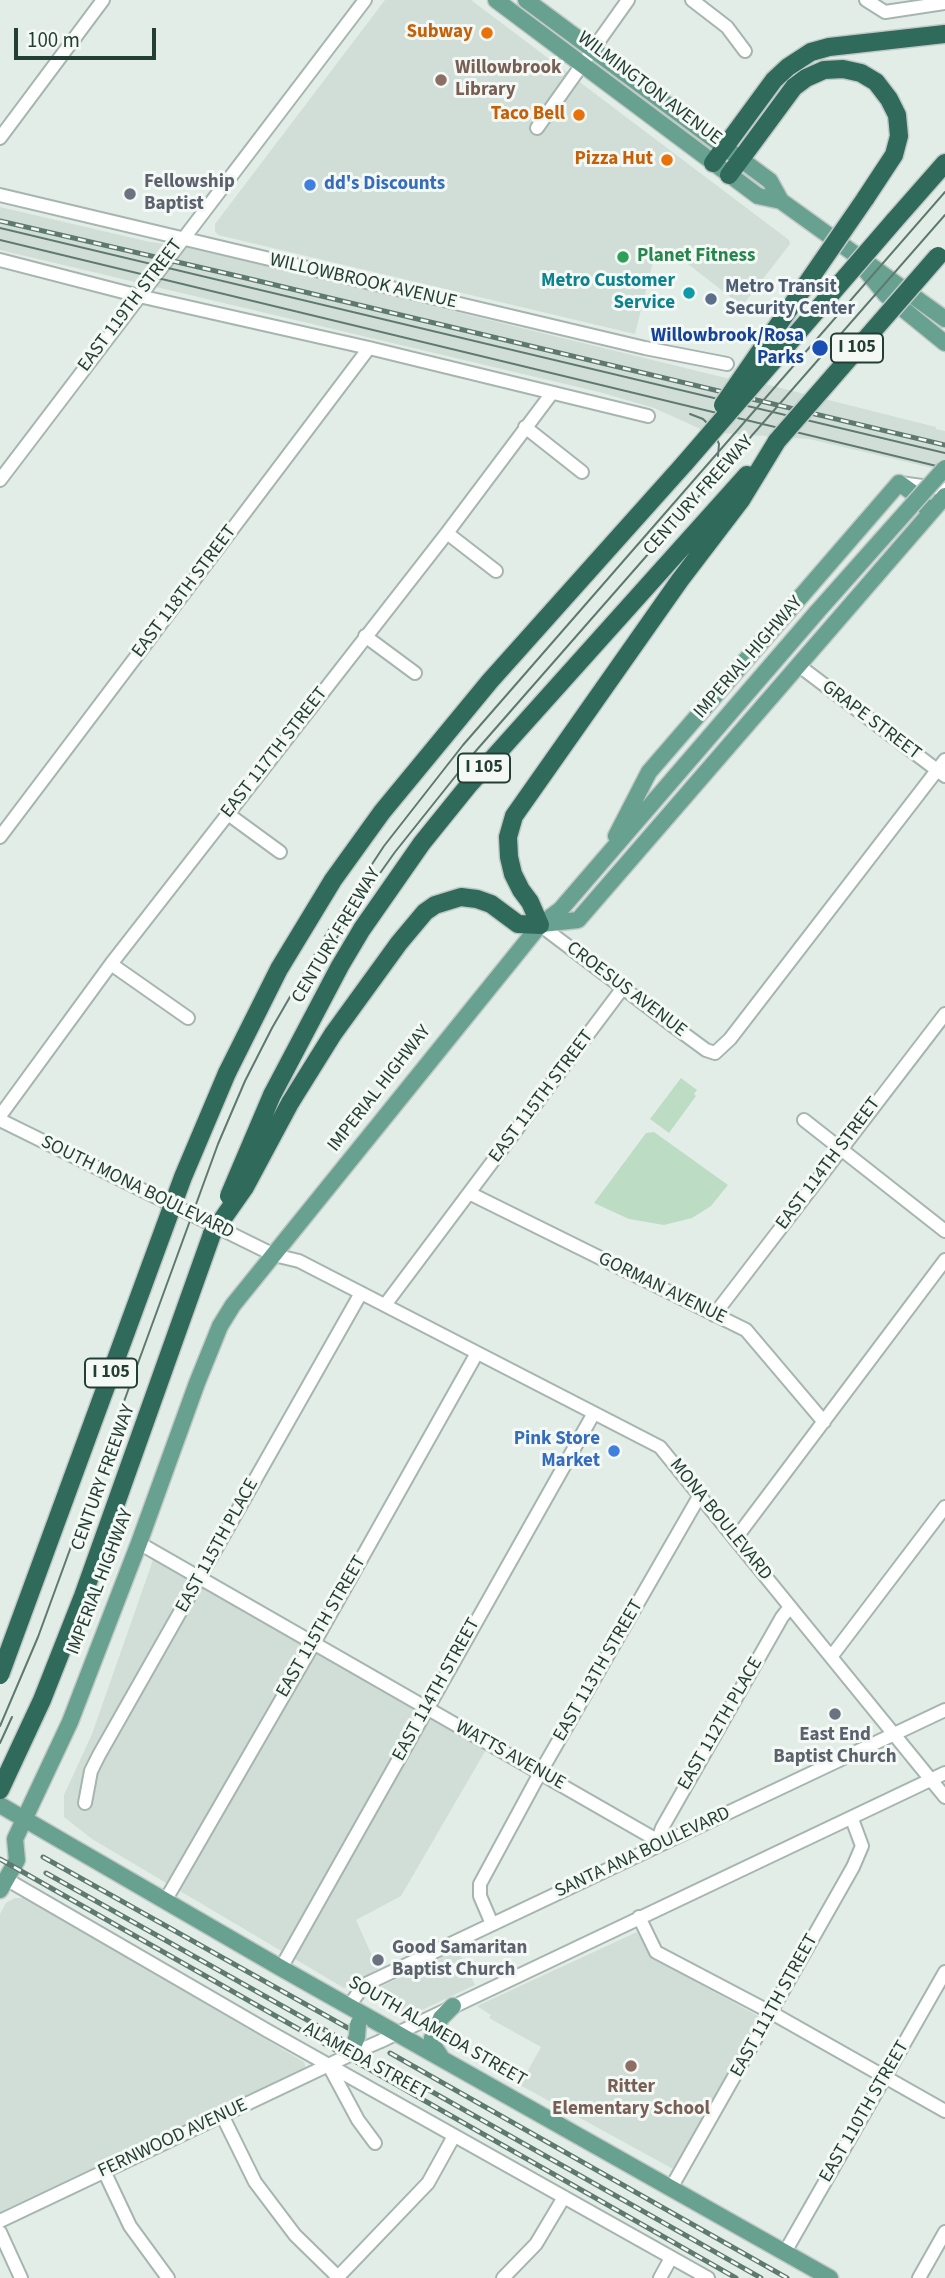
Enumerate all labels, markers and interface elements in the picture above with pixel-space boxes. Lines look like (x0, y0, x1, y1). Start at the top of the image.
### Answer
scale bar (18, 14, 159, 58)
place label: Subway (406, 22, 473, 44)
text: 100 m (27, 25, 80, 55)
marker: Subway (479, 25, 495, 41)
street label: WILMINGTON AVENUE (572, 27, 726, 151)
place label: Willowbrook Library (455, 58, 561, 102)
marker: Willowbrook Library (433, 72, 449, 88)
place label: Taco Bell (491, 104, 565, 126)
marker: Taco Bell (571, 107, 587, 123)
place label: Pizza Hut (575, 149, 653, 171)
marker: Pizza Hut (659, 152, 675, 168)
place label: Fellowship Baptist (144, 172, 235, 216)
place label: dd's Discounts (324, 174, 445, 196)
marker: dd's Discounts (302, 177, 318, 193)
marker: Fellowship Baptist (122, 186, 138, 202)
street label: EAST 119TH STREET (74, 235, 188, 377)
place label: Planet Fitness (637, 246, 755, 268)
street label: WILLOWBROOK AVENUE (267, 249, 459, 315)
marker: Planet Fitness (615, 249, 631, 265)
place label: Metro Customer Service (541, 271, 675, 315)
place label: Metro Transit Security Center (725, 277, 855, 321)
marker: Metro Customer Service (681, 285, 697, 301)
marker: Metro Transit Security Center (703, 291, 719, 307)
place label: Willowbrook/Rosa Parks (651, 326, 804, 370)
road number: I 105 (831, 334, 883, 362)
marker: Willowbrook/Rosa Parks (810, 338, 830, 358)
street label: CENTURY FREEWAY (639, 431, 759, 561)
street label: EAST 118TH STREET (128, 521, 242, 663)
street label: IMPERIAL HIGHWAY (690, 592, 808, 724)
street label: GRAPE STREET (817, 676, 925, 766)
street label: EAST 117TH STREET (217, 683, 333, 823)
road number: I 105 (458, 754, 510, 782)
street label: CENTURY FREEWAY (288, 864, 386, 1008)
street label: CROESUS AVENUE (561, 937, 691, 1043)
street label: IMPERIAL HIGHWAY (324, 1021, 436, 1157)
street label: EAST 115TH STREET (485, 1026, 599, 1168)
street label: EAST 114TH STREET (772, 1093, 886, 1235)
street label: SOUTH MONA BOULEVARD (37, 1131, 237, 1245)
street label: GORMAN AVENUE (594, 1248, 730, 1330)
road number: I 105 (85, 1358, 137, 1388)
street label: CENTURY FREEWAY (67, 1402, 141, 1554)
place label: Pink Store Market (514, 1429, 600, 1473)
marker: Pink Store Market (606, 1443, 622, 1459)
street label: MONA BOULEVARD (664, 1454, 776, 1586)
street label: EAST 115TH PLACE (172, 1475, 264, 1617)
street label: IMPERIAL HIGHWAY (63, 1506, 139, 1658)
street label: EAST 115TH STREET (272, 1552, 372, 1702)
street label: EAST 113TH STREET (549, 1596, 649, 1746)
street label: EAST 114TH STREET (388, 1615, 486, 1765)
street label: EAST 112TH PLACE (674, 1653, 768, 1795)
marker: East End Baptist Church (827, 1706, 843, 1722)
street label: WATTS AVENUE (451, 1716, 569, 1796)
place label: East End Baptist Church (773, 1725, 897, 1769)
street label: SANTA ANA BOULEVARD (552, 1802, 734, 1904)
street label: EAST 111TH STREET (726, 1931, 824, 2081)
place label: Good Samaritan Baptist Church (392, 1938, 527, 1982)
marker: Good Samaritan Baptist Church (370, 1952, 386, 1968)
street label: SOUTH ALAMEDA STREET (344, 1972, 530, 2092)
street label: ALAMEDA STREET (299, 2018, 433, 2106)
street label: EAST 110TH STREET (815, 2037, 915, 2187)
marker: Ritter Elementary School (623, 2058, 639, 2074)
place label: Ritter Elementary School (552, 2077, 710, 2121)
street label: FERNWOOD AVENUE (95, 2094, 251, 2184)

